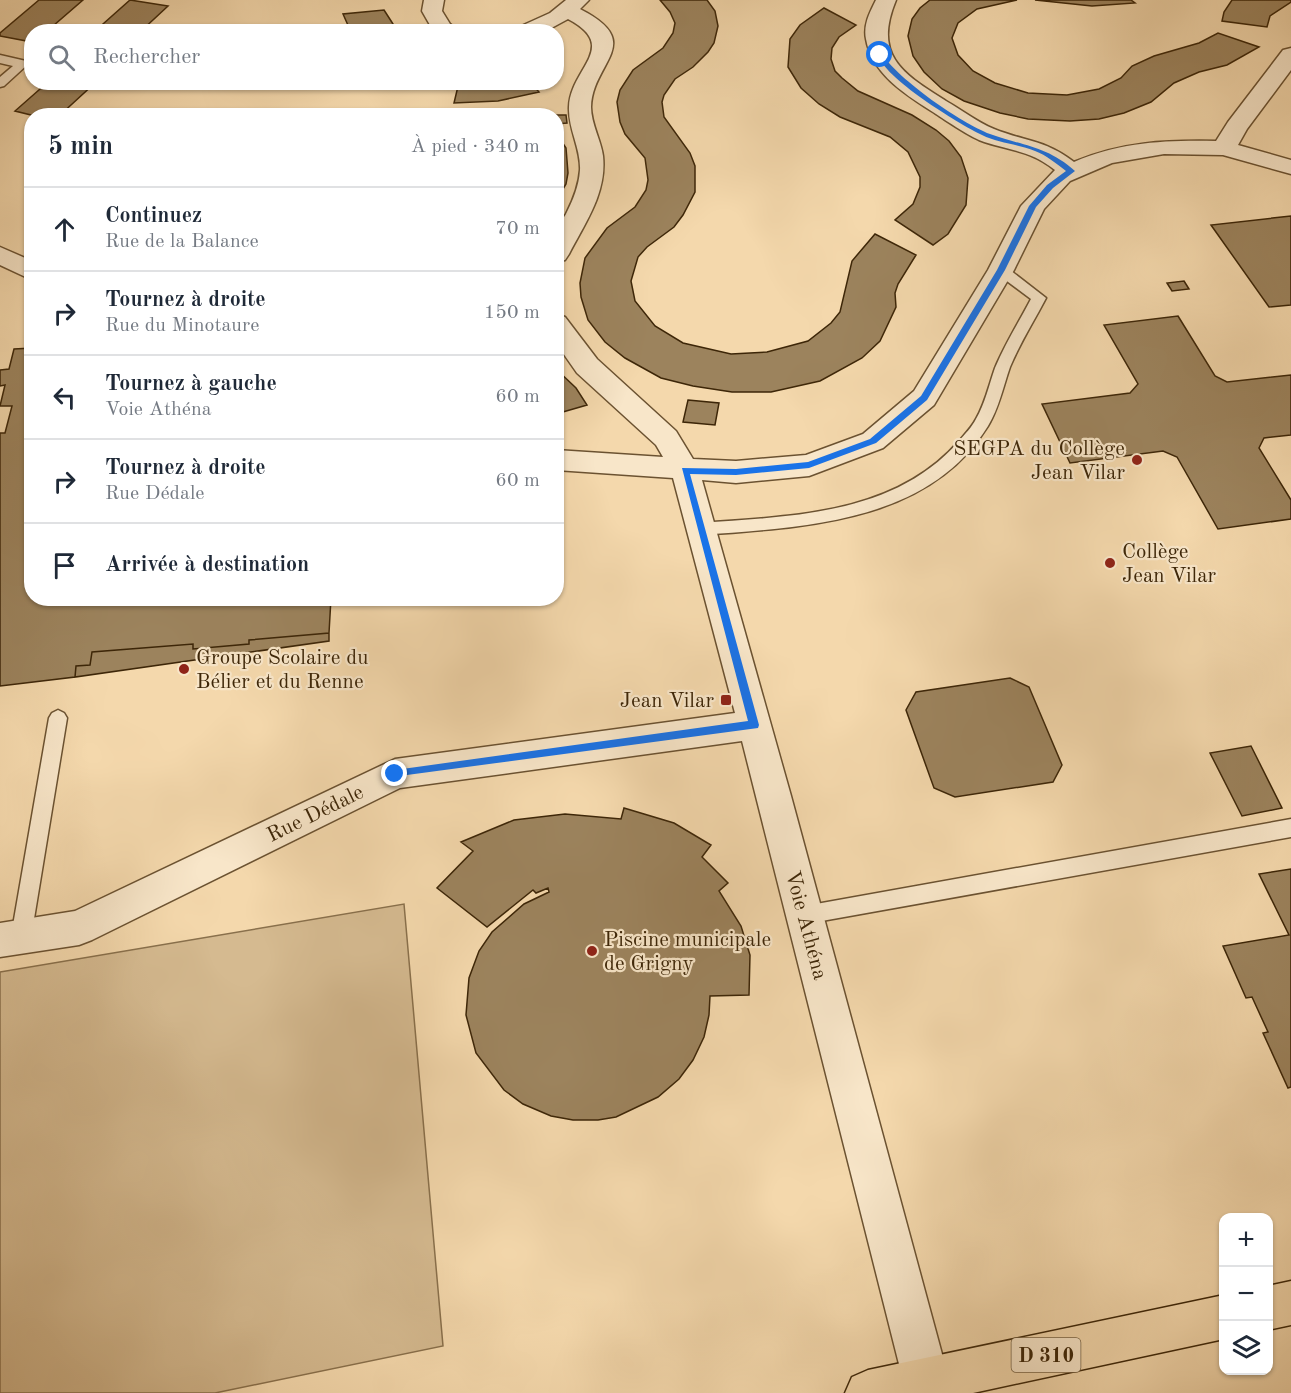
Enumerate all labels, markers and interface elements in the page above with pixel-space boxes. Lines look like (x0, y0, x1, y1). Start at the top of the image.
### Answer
search box (24, 24, 564, 90)
icon: search (45, 41, 78, 74)
route start (866, 41, 892, 67)
text: Rechercher (93, 46, 200, 68)
text: 5 min (48, 134, 113, 160)
text: À pied · 340 m (411, 137, 540, 157)
text: Continuez (105, 205, 202, 227)
icon: ahead (48, 213, 81, 246)
text: 70 m (495, 219, 540, 239)
text: Rue de la Balance (105, 232, 259, 252)
text: Tournez à droite (105, 289, 266, 311)
icon: right (48, 297, 81, 330)
text: 150 m (484, 303, 540, 323)
text: Rue du Minotaure (105, 316, 259, 336)
text: Tournez à gauche (105, 373, 277, 395)
icon: left (48, 381, 81, 414)
text: 60 m (495, 387, 540, 407)
text: Voie Athéna (105, 400, 212, 420)
place label: SEGPA du Collège Jean Vilar (953, 439, 1125, 484)
marker: SEGPA du Collège Jean Vilar (1130, 453, 1144, 467)
text: Tournez à droite (105, 457, 266, 479)
icon: right (48, 465, 81, 498)
text: 60 m (495, 471, 540, 491)
text: Rue Dédale (105, 484, 205, 504)
place label: Collège Jean Vilar (1122, 542, 1217, 587)
icon: arrive (48, 549, 81, 582)
text: Arrivée à destination (105, 554, 309, 576)
marker: Collège Jean Vilar (1103, 556, 1117, 570)
place label: Groupe Scolaire du Bélier et du Renne (196, 648, 368, 693)
marker: Groupe Scolaire du Bélier et du Renne (177, 662, 191, 676)
place label: Jean Vilar (620, 691, 714, 712)
marker: Jean Vilar (719, 693, 733, 707)
route end (381, 760, 407, 786)
street label: Rue Dédale (264, 782, 367, 847)
street label: Voie Athéna (781, 869, 830, 982)
place label: Piscine municipale de Grigny (604, 930, 771, 975)
marker: Piscine municipale de Grigny (585, 944, 599, 958)
map controls (1219, 1213, 1273, 1375)
button: + (1219, 1213, 1273, 1267)
button: − (1219, 1267, 1273, 1321)
button: layers (1219, 1321, 1273, 1375)
road number: D 310 (1012, 1338, 1080, 1372)

